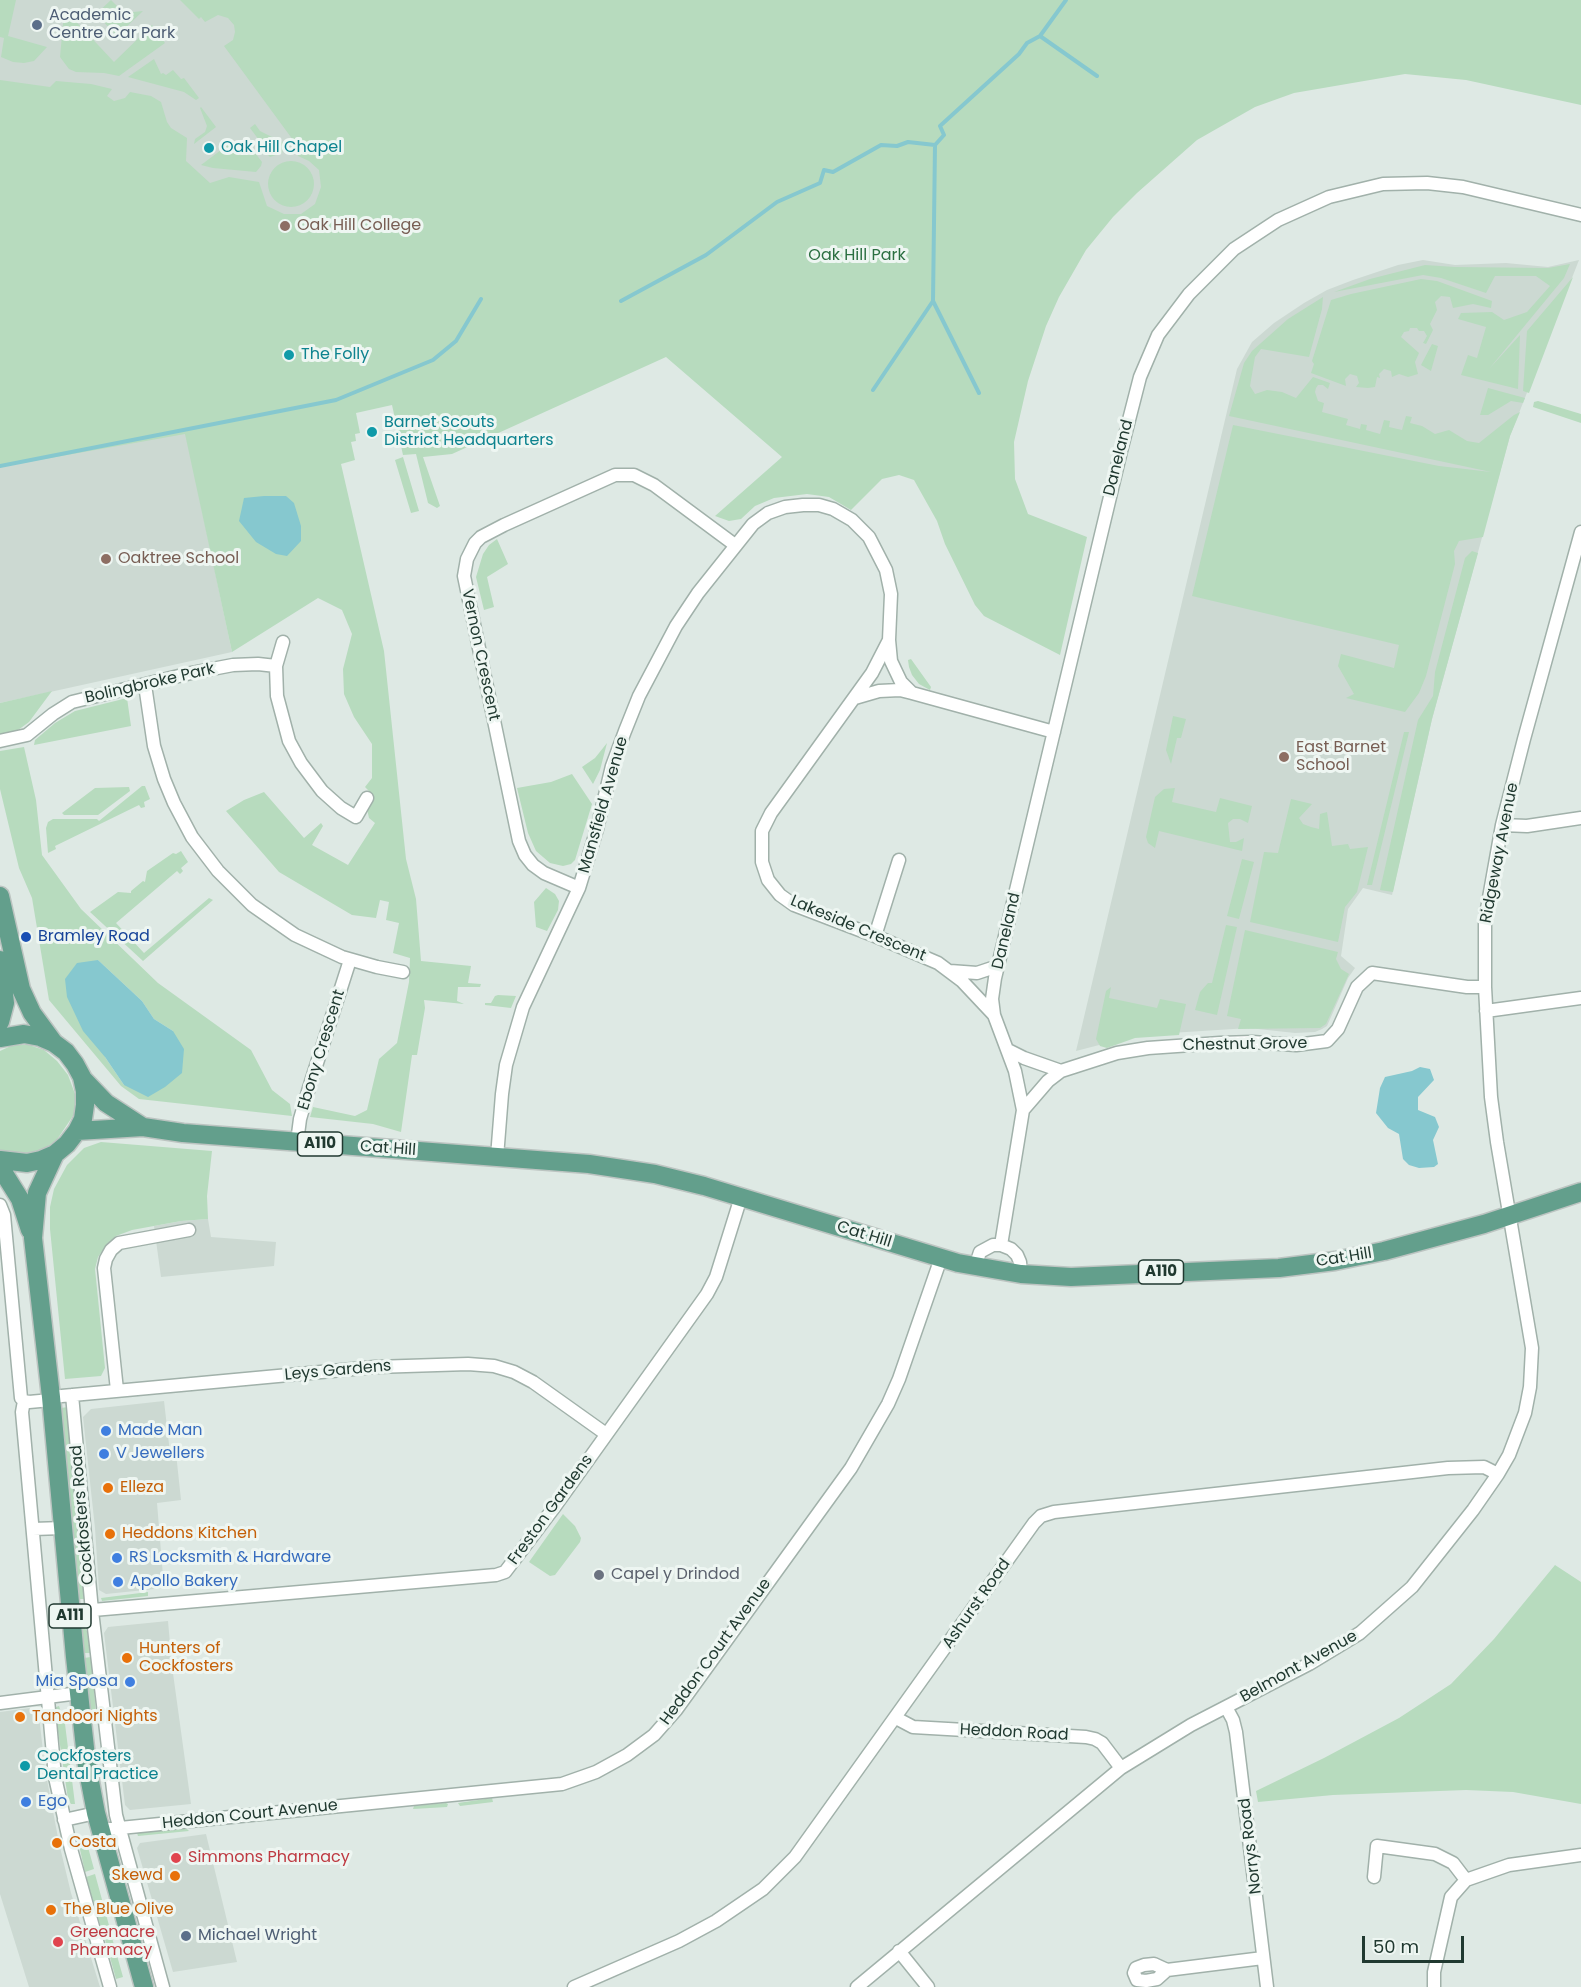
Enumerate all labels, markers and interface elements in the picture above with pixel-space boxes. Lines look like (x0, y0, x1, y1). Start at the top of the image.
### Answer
place label: Academic Centre Car Park (49, 6, 175, 44)
marker: Academic Centre Car Park (30, 18, 44, 32)
place label: Oak Hill Chapel (221, 138, 342, 158)
marker: Oak Hill Chapel (202, 141, 216, 155)
place label: Oak Hill College (297, 216, 421, 236)
marker: Oak Hill College (278, 219, 292, 233)
park label: Oak Hill Park (808, 246, 906, 266)
place label: The Folly (301, 345, 369, 365)
marker: The Folly (282, 348, 296, 362)
place label: Barnet Scouts District Headquarters (384, 413, 554, 451)
street label: Daneland (1100, 418, 1138, 498)
marker: Barnet Scouts District Headquarters (365, 425, 379, 439)
place label: Oaktree School (118, 549, 239, 569)
marker: Oaktree School (99, 552, 113, 566)
street label: Vernon Crescent (457, 587, 503, 723)
street label: Bolingbroke Park (83, 660, 217, 708)
street label: Mansfield Avenue (575, 734, 633, 876)
place label: East Barnet School (1296, 738, 1386, 776)
marker: East Barnet School (1277, 750, 1291, 764)
street label: Ridgeway Avenue (1477, 781, 1523, 925)
street label: Daneland (989, 891, 1025, 971)
street label: Lakeside Crescent (787, 892, 929, 966)
place label: Bramley Road (38, 927, 150, 947)
marker: Bramley Road (19, 930, 33, 944)
street label: Ebony Crescent (295, 987, 349, 1113)
street label: Chestnut Grove (1182, 1034, 1308, 1056)
road number: A110 (298, 1132, 342, 1156)
street label: Cat Hill (359, 1137, 417, 1161)
street label: Cat Hill (834, 1218, 894, 1252)
street label: Cat Hill (1315, 1244, 1373, 1272)
road number: A110 (1138, 1260, 1184, 1284)
street label: Leys Gardens (284, 1357, 392, 1385)
place label: Made Man (118, 1421, 202, 1441)
marker: Made Man (99, 1424, 113, 1438)
street label: Cockfosters Road (67, 1444, 99, 1586)
place label: V Jewellers (116, 1444, 205, 1464)
marker: V Jewellers (97, 1447, 111, 1461)
street label: Freston Gardens (505, 1451, 597, 1569)
place label: Elleza (120, 1478, 164, 1498)
marker: Elleza (101, 1481, 115, 1495)
place label: Heddons Kitchen (122, 1524, 257, 1544)
marker: Heddons Kitchen (103, 1527, 117, 1541)
place label: RS Locksmith & Hardware (129, 1548, 331, 1568)
marker: RS Locksmith & Hardware (110, 1551, 124, 1565)
street label: Ashurst Road (939, 1555, 1015, 1653)
place label: Capel y Drindod (611, 1565, 740, 1585)
marker: Capel y Drindod (592, 1568, 606, 1582)
place label: Apollo Bakery (130, 1572, 238, 1592)
marker: Apollo Bakery (111, 1575, 125, 1589)
street label: Heddon Court Avenue (656, 1575, 776, 1729)
road number: A111 (49, 1604, 91, 1628)
street label: Belmont Avenue (1237, 1627, 1361, 1707)
place label: Hunters of Cockfosters (139, 1639, 233, 1677)
marker: Hunters of Cockfosters (120, 1651, 134, 1665)
place label: Mia Sposa (36, 1672, 118, 1692)
marker: Mia Sposa (123, 1675, 137, 1689)
place label: Tandoori Nights (32, 1707, 158, 1727)
marker: Tandoori Nights (13, 1710, 27, 1724)
street label: Heddon Road (959, 1721, 1069, 1745)
place label: Cockfosters Dental Practice (37, 1747, 158, 1785)
marker: Cockfosters Dental Practice (18, 1759, 32, 1773)
place label: Ego (38, 1792, 67, 1812)
marker: Ego (19, 1795, 33, 1809)
street label: Heddon Court Avenue (161, 1796, 339, 1834)
street label: Norrys Road (1236, 1797, 1266, 1895)
place label: Costa (69, 1833, 117, 1853)
marker: Costa (50, 1836, 64, 1850)
place label: Simmons Pharmacy (188, 1848, 350, 1868)
marker: Simmons Pharmacy (169, 1851, 183, 1865)
place label: Skewd (112, 1866, 163, 1886)
marker: Skewd (168, 1869, 182, 1883)
place label: The Blue Olive (63, 1900, 174, 1920)
marker: The Blue Olive (44, 1903, 58, 1917)
place label: Greenacre Pharmacy (70, 1923, 155, 1961)
scale bar (1365, 1924, 1467, 1962)
place label: Michael Wright (198, 1926, 317, 1946)
marker: Michael Wright (179, 1929, 193, 1943)
text: 50 m (1373, 1934, 1419, 1959)
marker: Greenacre Pharmacy (51, 1935, 65, 1949)

